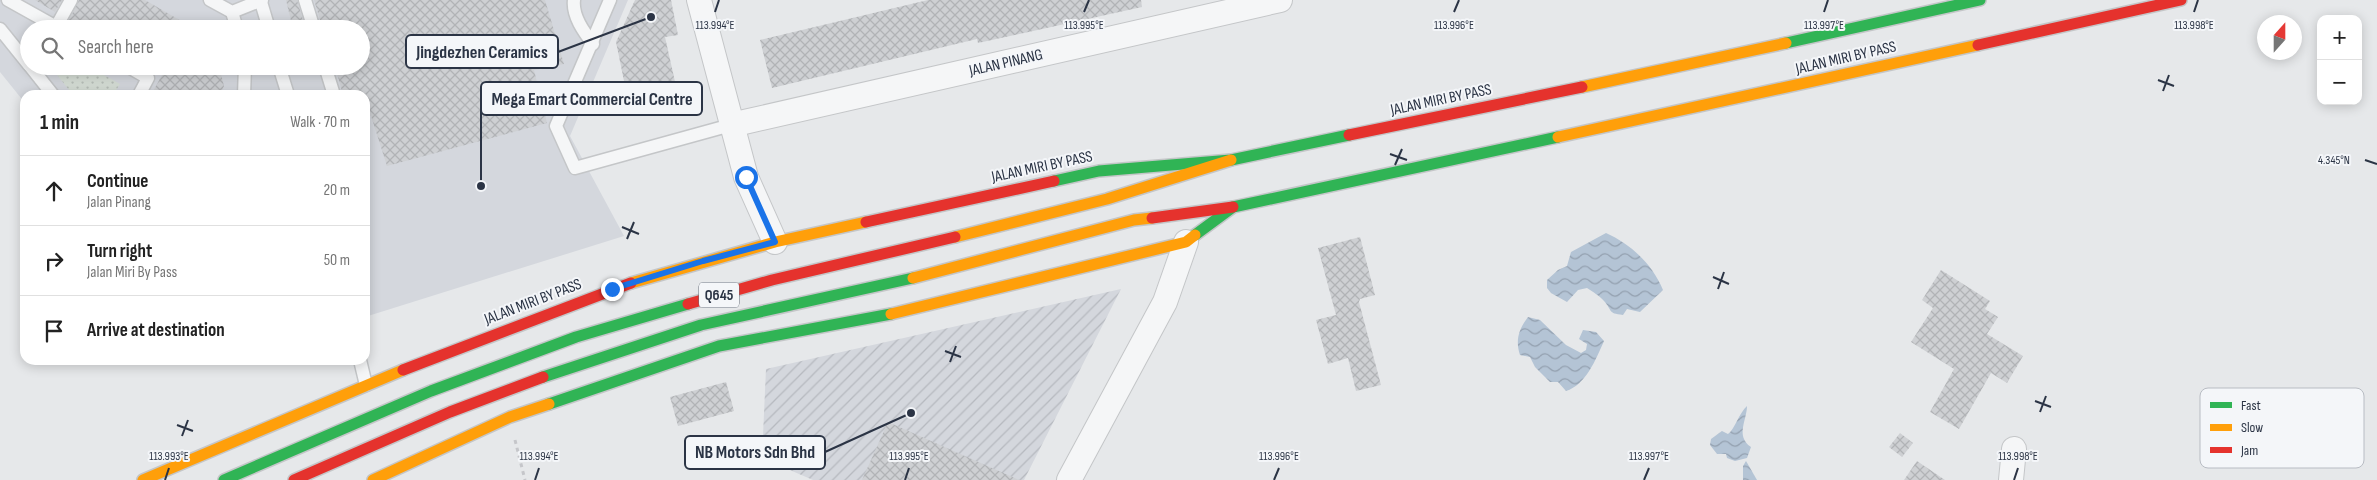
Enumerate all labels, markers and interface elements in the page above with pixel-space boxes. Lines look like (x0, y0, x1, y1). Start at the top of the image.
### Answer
north arrow (2257, 15, 2302, 60)
map controls (2317, 15, 2362, 105)
button: + (2317, 15, 2362, 60)
text: 113.994°E (695, 18, 735, 33)
text: 113.995°E (1064, 18, 1104, 33)
text: 113.996°E (1434, 18, 1474, 33)
text: 113.997°E (1804, 18, 1844, 33)
text: 113.998°E (2174, 18, 2214, 33)
search box (20, 20, 370, 75)
icon: search (38, 34, 66, 62)
callout: Jingdezhen Ceramics (406, 35, 558, 68)
text: Search here (78, 36, 154, 59)
street label: JALAN MIRI BY PASS (1793, 37, 1898, 79)
text: Jingdezhen Ceramics (415, 42, 548, 63)
street label: JALAN PINANG (966, 45, 1045, 81)
button: − (2317, 60, 2362, 105)
street label: JALAN MIRI BY PASS (1388, 80, 1493, 120)
callout: Mega Emart Commercial Centre (481, 82, 702, 115)
text: Mega Emart Commercial Centre (491, 89, 693, 110)
text: 1 min (40, 110, 79, 135)
text: Walk · 70 m (290, 113, 350, 132)
street label: JALAN MIRI BY PASS (989, 147, 1094, 187)
text: 4.345°N (2318, 153, 2350, 168)
route start (735, 166, 758, 189)
text: Continue (87, 170, 148, 193)
icon: ahead (40, 177, 68, 205)
text: 20 m (323, 181, 350, 200)
text: Jalan Pinang (87, 193, 151, 212)
text: Turn right (87, 240, 152, 263)
icon: right (40, 247, 68, 275)
text: 50 m (324, 251, 350, 270)
text: Jalan Miri By Pass (87, 263, 177, 282)
street label: JALAN MIRI BY PASS (481, 275, 584, 330)
route end (601, 278, 624, 301)
road number: Q645 (699, 282, 739, 308)
icon: arrive (40, 317, 68, 345)
text: Arrive at destination (87, 319, 225, 342)
legend (2200, 388, 2364, 468)
text: Fast (2241, 397, 2261, 414)
text: Slow (2241, 419, 2263, 436)
callout: NB Motors Sdn Bhd (685, 436, 825, 469)
text: NB Motors Sdn Bhd (695, 442, 815, 463)
text: Jam (2240, 442, 2258, 459)
text: 113.993°E (149, 449, 189, 464)
text: 113.994°E (519, 449, 559, 464)
text: 113.995°E (889, 449, 929, 464)
text: 113.996°E (1259, 449, 1299, 464)
text: 113.997°E (1629, 449, 1669, 464)
text: 113.998°E (1998, 449, 2038, 464)

